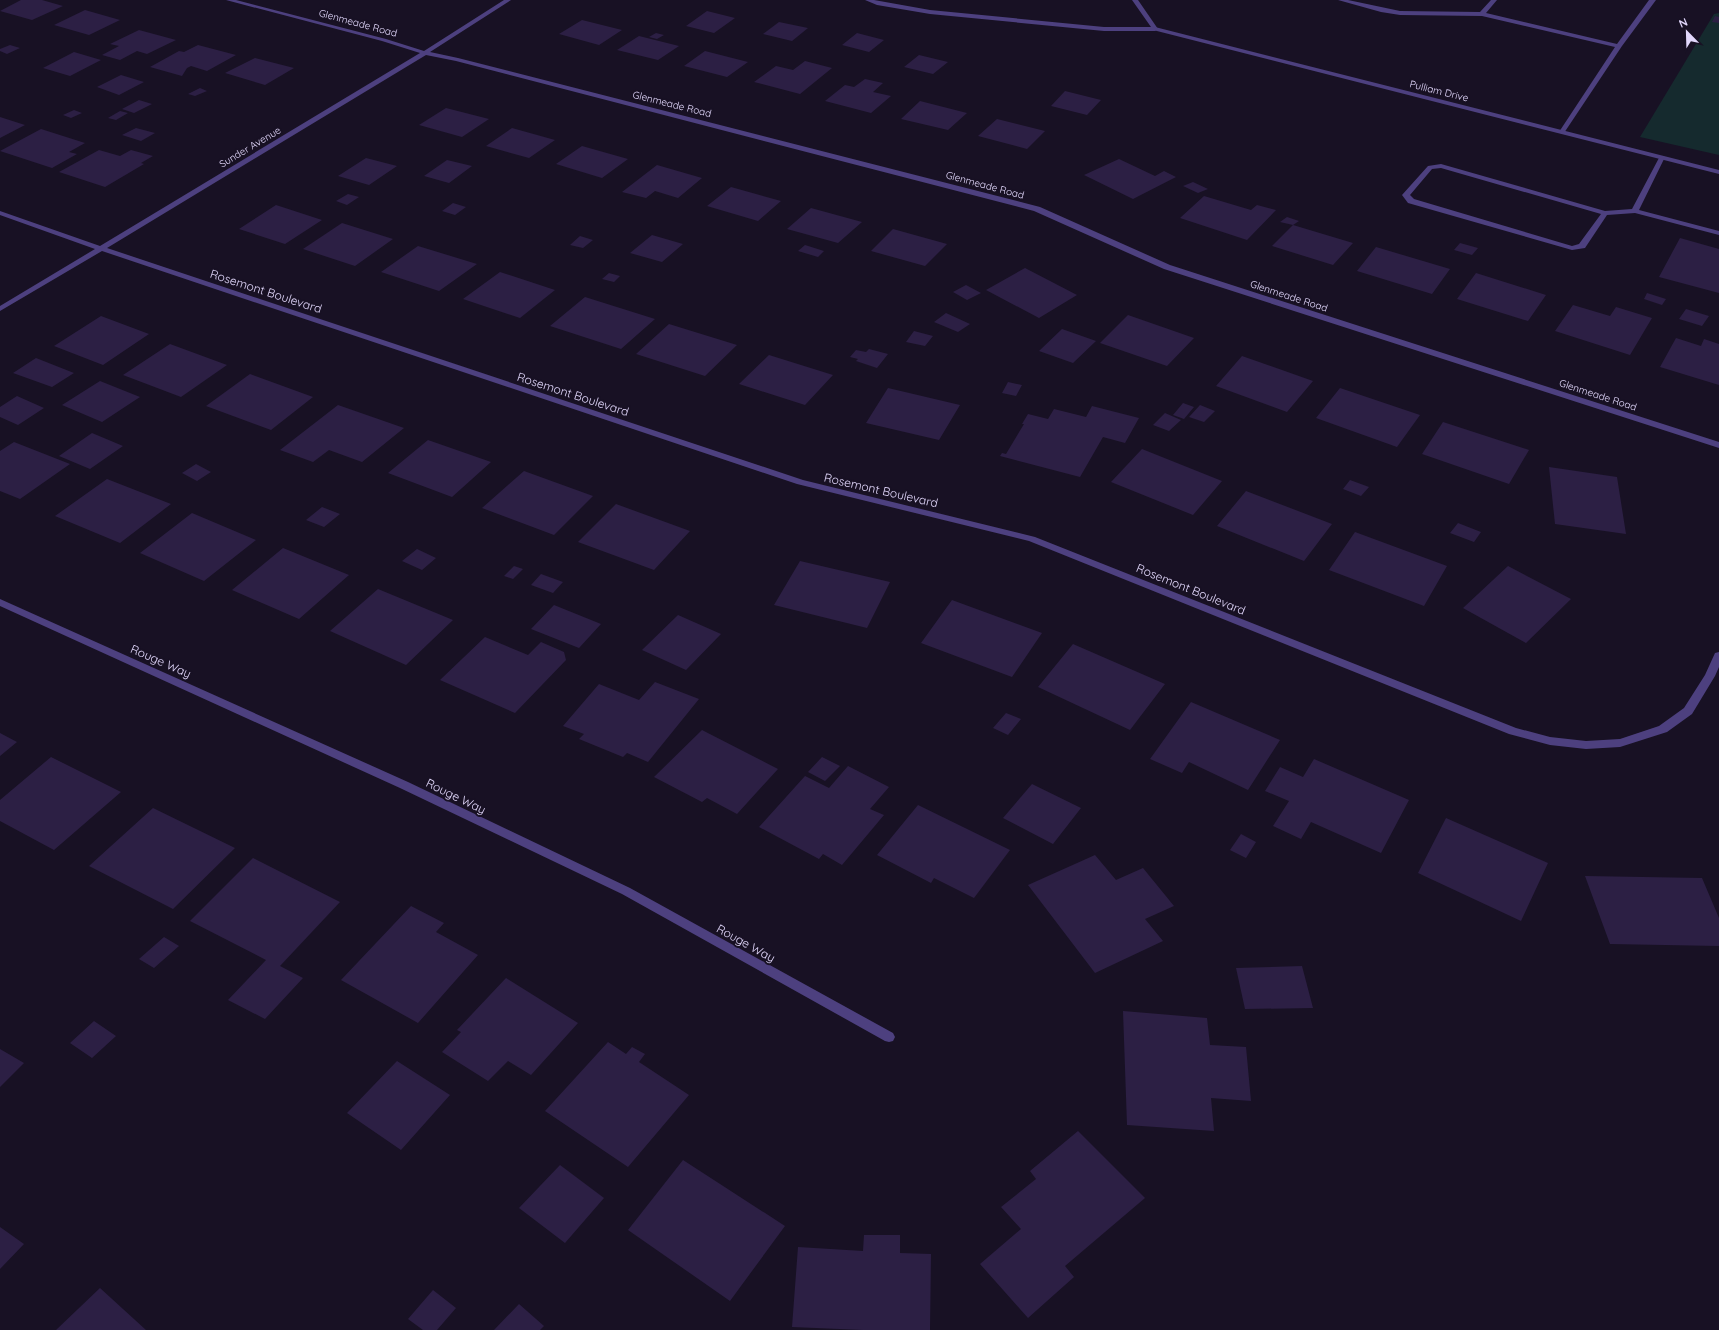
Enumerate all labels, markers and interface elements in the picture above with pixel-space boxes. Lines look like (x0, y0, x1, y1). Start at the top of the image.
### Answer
street label: Glenmeade Road (317, 6, 399, 40)
north arrow (1667, 12, 1707, 52)
text: N (1677, 15, 1690, 31)
street label: Pulliam Drive (1408, 77, 1470, 105)
street label: Glenmeade Road (631, 88, 713, 120)
street label: Sunder Avenue (217, 123, 283, 170)
street label: Glenmeade Road (944, 168, 1026, 202)
street label: Rosemont Boulevard (208, 266, 324, 316)
street label: Glenmeade Road (1249, 277, 1329, 315)
street label: Rosemont Boulevard (515, 369, 631, 419)
street label: Glenmeade Road (1558, 376, 1638, 414)
street label: Rosemont Boulevard (823, 470, 939, 510)
street label: Rosemont Boulevard (1134, 560, 1248, 618)
street label: Rouge Way (128, 641, 194, 681)
street label: Rouge Way (424, 775, 488, 817)
street label: Rouge Way (714, 921, 778, 965)

